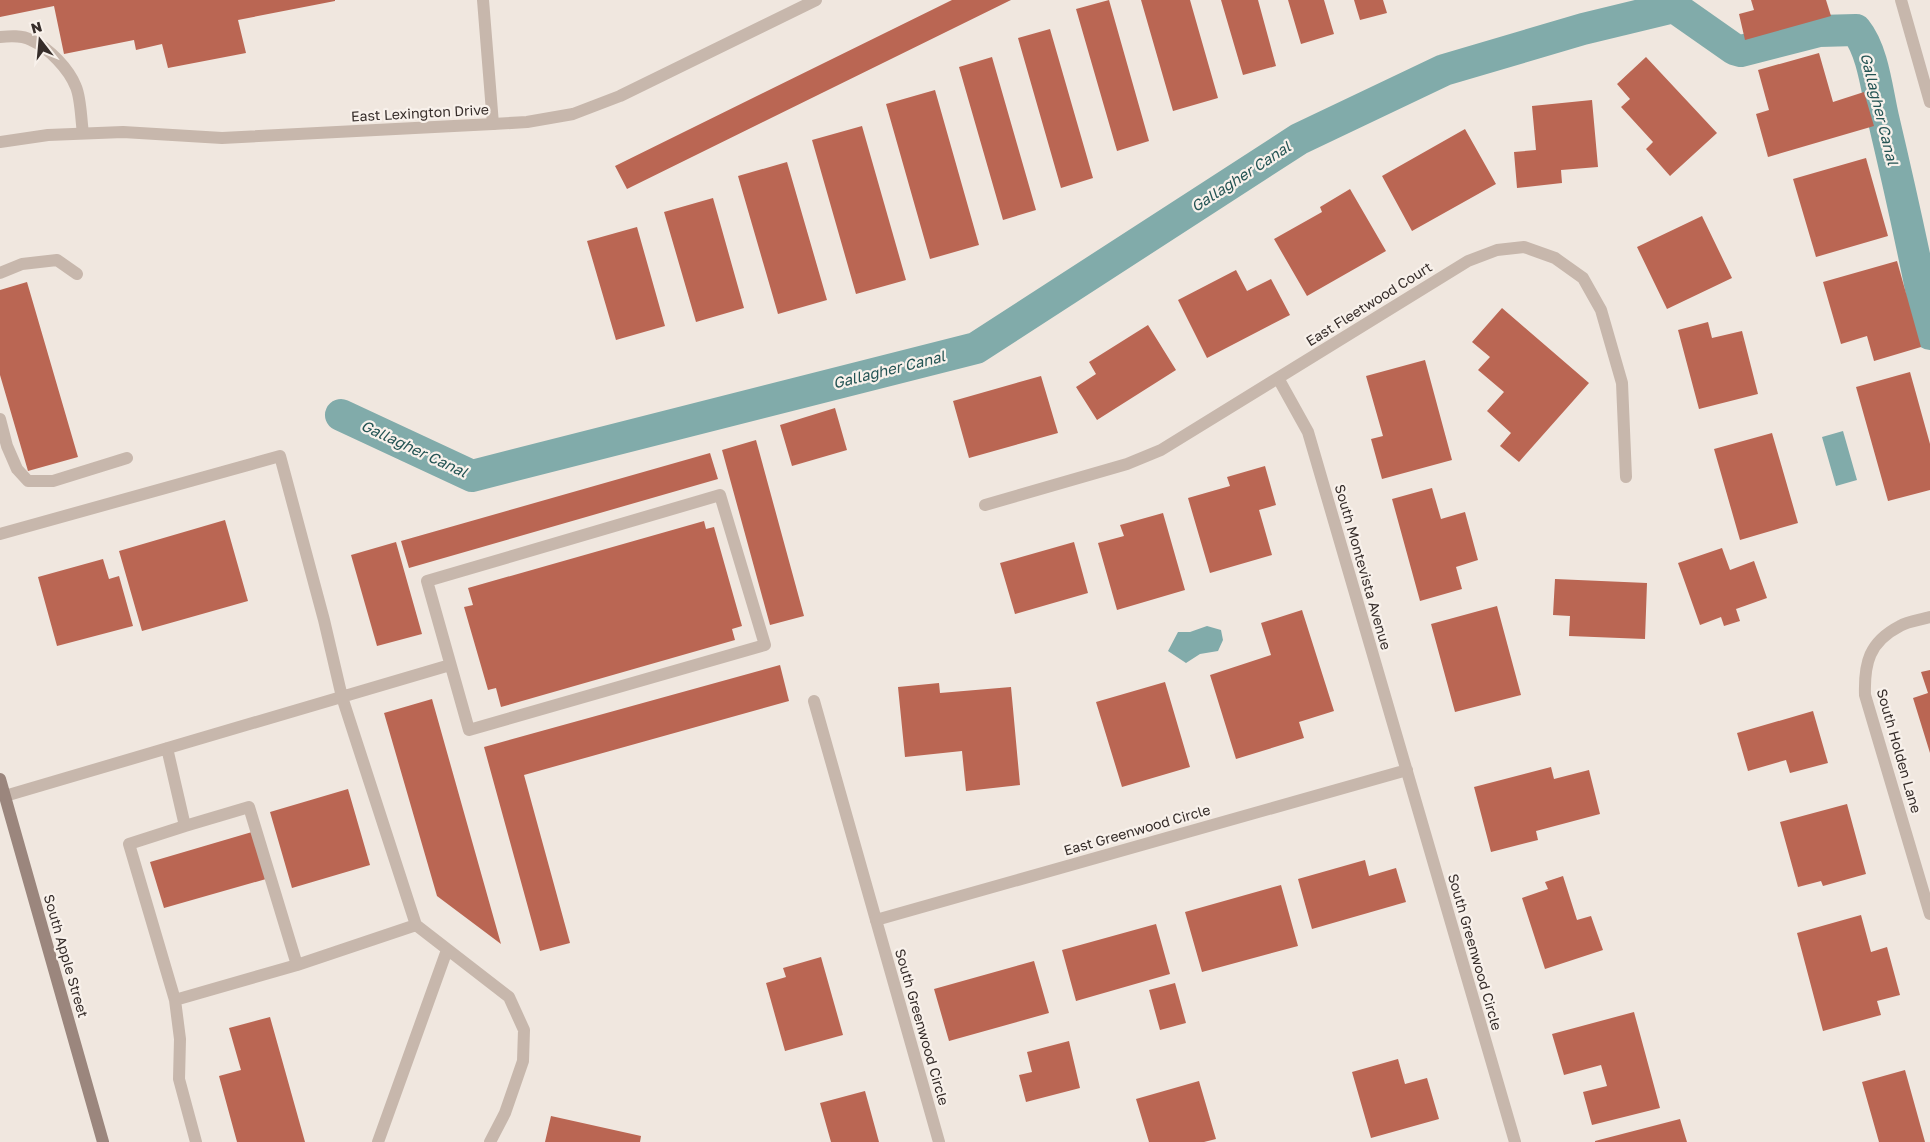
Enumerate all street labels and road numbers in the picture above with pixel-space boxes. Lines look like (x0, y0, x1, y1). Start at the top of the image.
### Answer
street label: East Lexington Drive (351, 100, 489, 125)
street label: East Fleetwood Court (1303, 258, 1435, 349)
street label: South Montevista Avenue (1332, 482, 1395, 652)
street label: South Holden Lane (1874, 687, 1925, 815)
street label: East Greenwood Circle (1062, 800, 1212, 859)
street label: South Greenwood Circle (1445, 872, 1506, 1032)
street label: South Apple Street (41, 892, 92, 1020)
street label: South Greenwood Circle (892, 947, 953, 1107)

